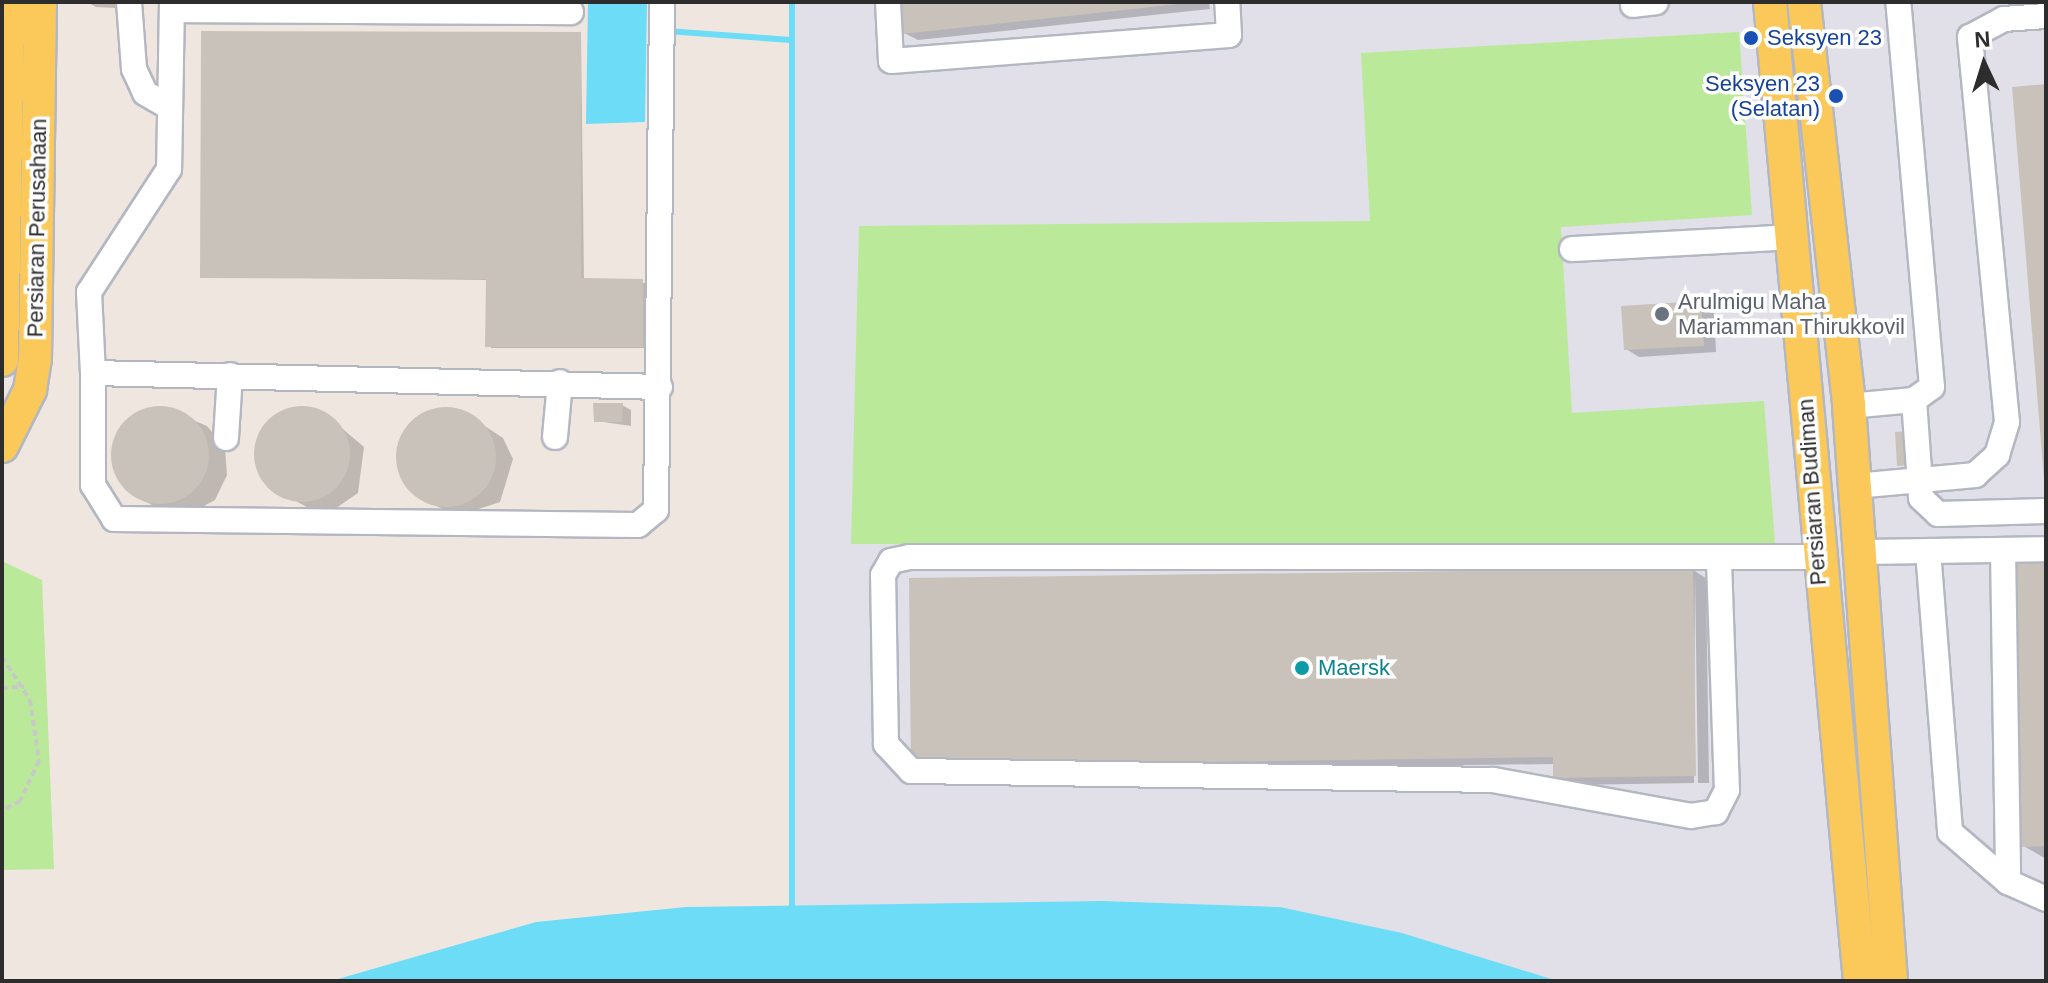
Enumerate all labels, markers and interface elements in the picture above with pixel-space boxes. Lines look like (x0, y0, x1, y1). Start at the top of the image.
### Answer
north arrow (1944, 24, 2024, 104)
place label: Seksyen 23 (1767, 25, 1882, 51)
text: N (1973, 27, 1991, 53)
marker: Seksyen 23 (1742, 29, 1760, 47)
place label: Seksyen 23 (Selatan) (1705, 70, 1820, 122)
marker: Seksyen 23 (Selatan) (1827, 87, 1845, 105)
street label: Persiaran Perusahaan (22, 118, 52, 338)
place label: Arulmigu Maha Mariamman Thirukkovil (1678, 288, 1905, 340)
marker: Arulmigu Maha Mariamman Thirukkovil (1653, 305, 1671, 323)
street label: Persiaran Budiman (1792, 398, 1832, 586)
place label: Maersk (1318, 655, 1390, 681)
marker: Maersk (1293, 659, 1311, 677)

